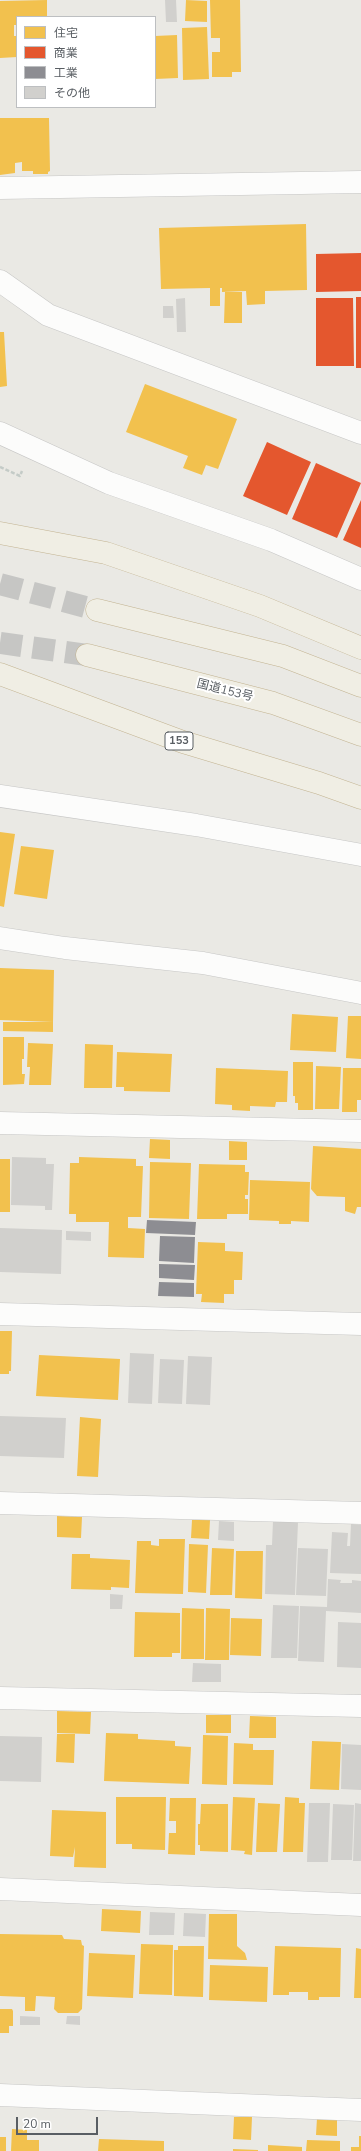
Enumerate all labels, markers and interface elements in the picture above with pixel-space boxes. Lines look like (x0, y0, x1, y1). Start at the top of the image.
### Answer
legend (16, 16, 156, 108)
text: 住宅 (54, 25, 78, 41)
text: 商業 (54, 45, 78, 61)
text: 工業 (54, 65, 78, 81)
text: その他 (54, 85, 90, 101)
street label: 国道153号 (195, 677, 255, 705)
road number: 153 (165, 732, 193, 750)
scale bar (18, 2109, 100, 2135)
text: 20 m (23, 2116, 51, 2132)

